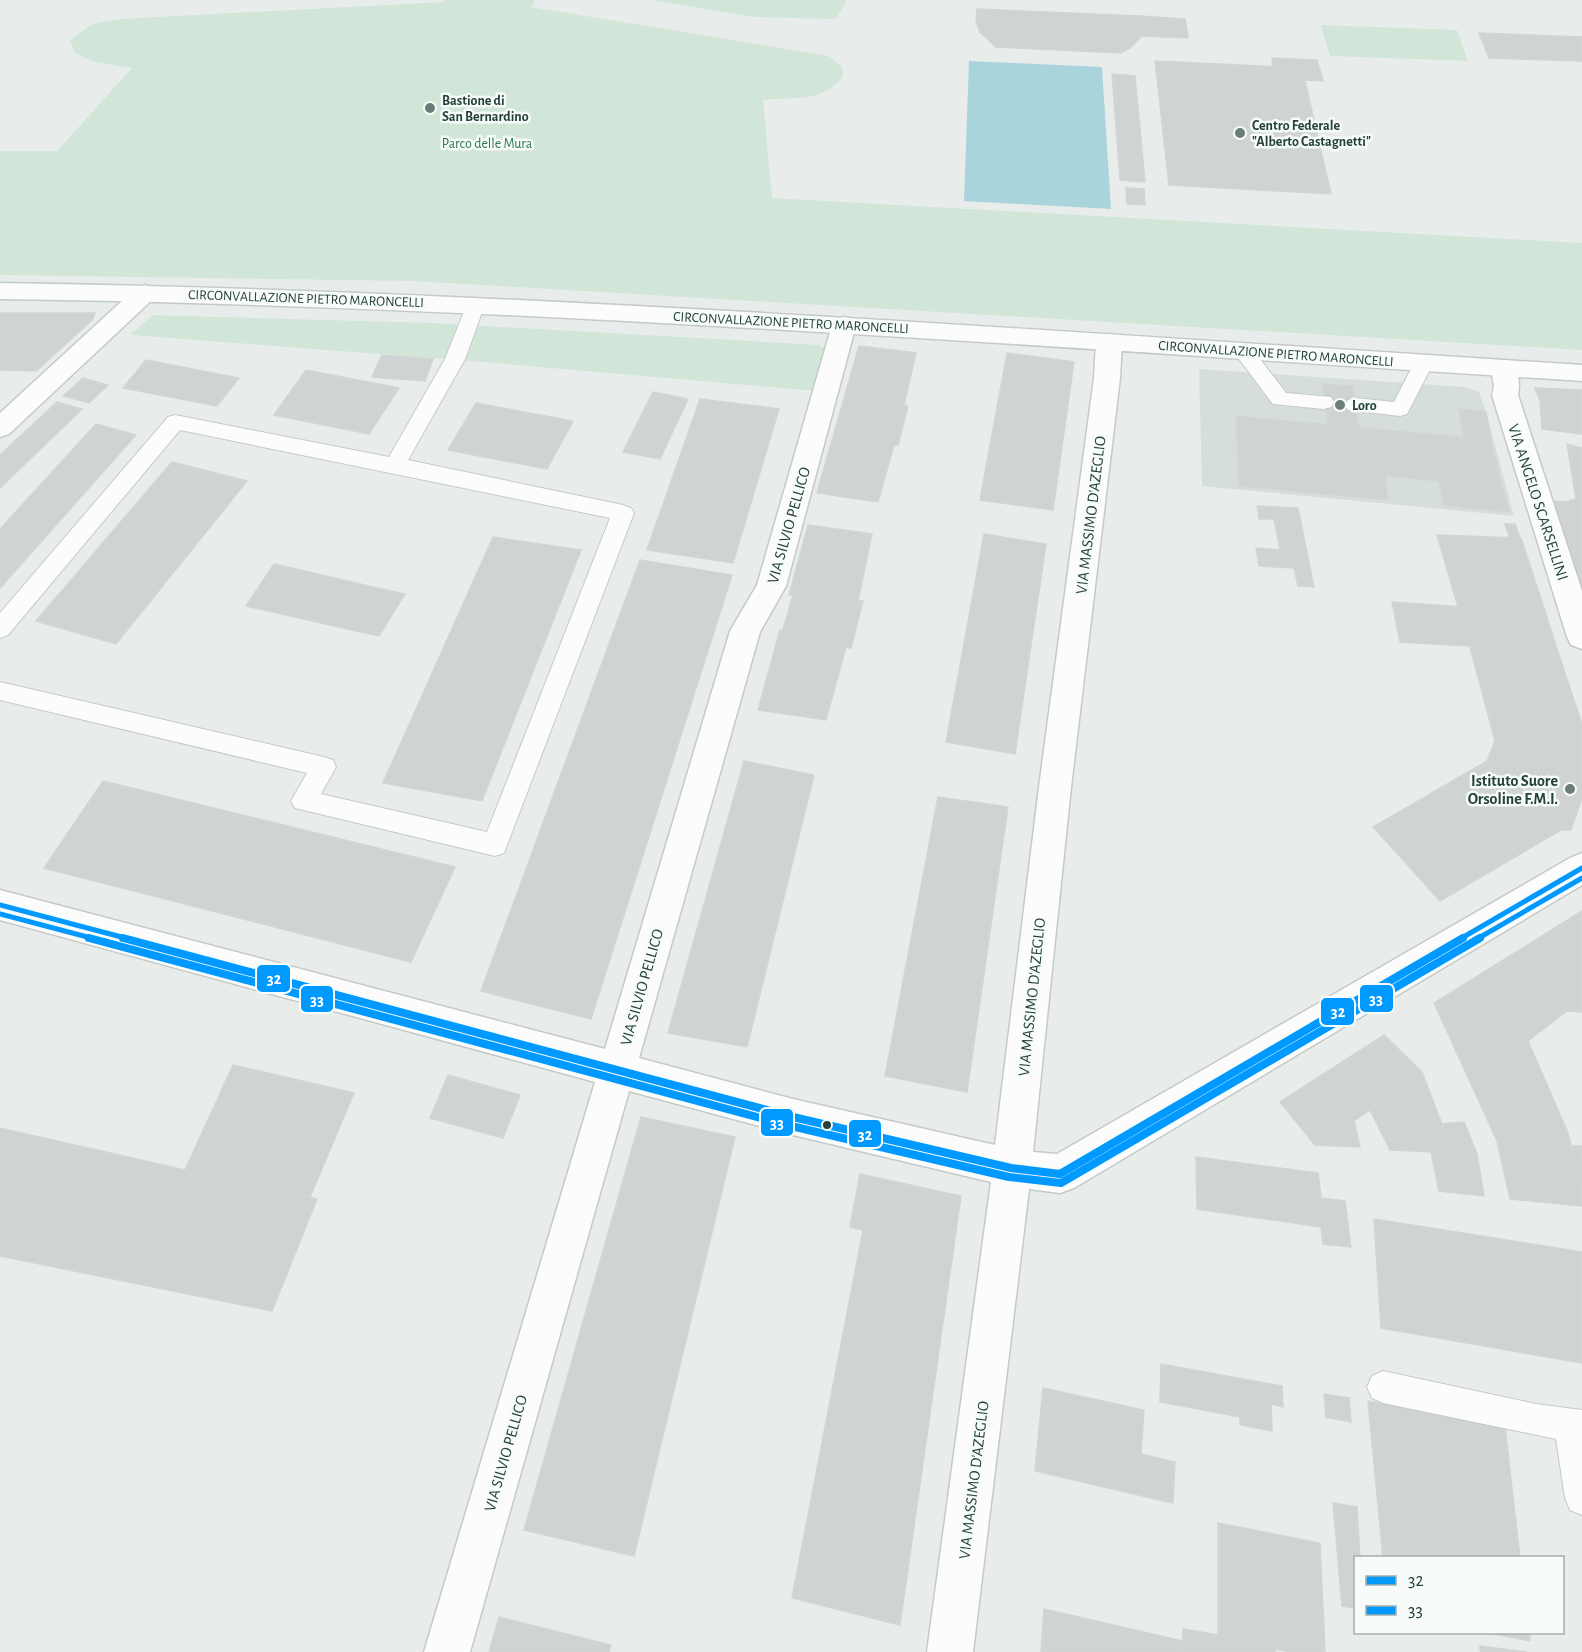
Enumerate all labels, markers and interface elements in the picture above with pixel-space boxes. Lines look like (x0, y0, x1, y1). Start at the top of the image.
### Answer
place label: Bastione di San Bernardino (442, 94, 529, 124)
marker: Bastione di San Bernardino (423, 101, 437, 115)
place label: Centro Federale "Alberto Castagnetti" (1252, 119, 1371, 149)
marker: Centro Federale "Alberto Castagnetti" (1233, 126, 1247, 140)
park label: Parco delle Mura (442, 137, 533, 151)
street label: CIRCONVALLAZIONE PIETRO MARONCELLI (188, 288, 424, 310)
street label: CIRCONVALLAZIONE PIETRO MARONCELLI (673, 310, 909, 336)
street label: CIRCONVALLAZIONE PIETRO MARONCELLI (1158, 339, 1394, 369)
marker: Loro (1333, 398, 1347, 412)
place label: Loro (1352, 399, 1377, 413)
street label: VIA ANGELO SCARSELLINI (1505, 422, 1571, 582)
street label: VIA MASSIMO D'AZEGLIO (1073, 435, 1109, 595)
street label: VIA SILVIO PELLICO (765, 465, 813, 585)
place label: Istituto Suore Orsoline F.M.I. (1468, 773, 1558, 807)
marker: Istituto Suore Orsoline F.M.I. (1563, 782, 1577, 796)
street label: VIA MASSIMO D'AZEGLIO (1016, 917, 1048, 1077)
street label: VIA SILVIO PELLICO (618, 927, 666, 1047)
line badge: 32 (256, 964, 291, 993)
text: 32 (267, 971, 282, 987)
line badge: 33 (1359, 984, 1394, 1013)
line badge: 33 (300, 985, 334, 1013)
text: 33 (1369, 991, 1383, 1007)
text: 33 (310, 992, 324, 1008)
line badge: 32 (1320, 997, 1355, 1026)
text: 32 (1331, 1004, 1346, 1020)
line badge: 33 (760, 1108, 794, 1137)
text: 33 (770, 1115, 784, 1131)
unlabelled marker (821, 1119, 833, 1131)
line badge: 32 (848, 1119, 882, 1148)
text: 32 (858, 1127, 873, 1143)
street label: VIA SILVIO PELLICO (482, 1393, 530, 1513)
street label: VIA MASSIMO D'AZEGLIO (956, 1400, 992, 1560)
legend (1354, 1556, 1564, 1634)
text: 32 (1408, 1572, 1424, 1590)
text: 33 (1408, 1602, 1423, 1620)

